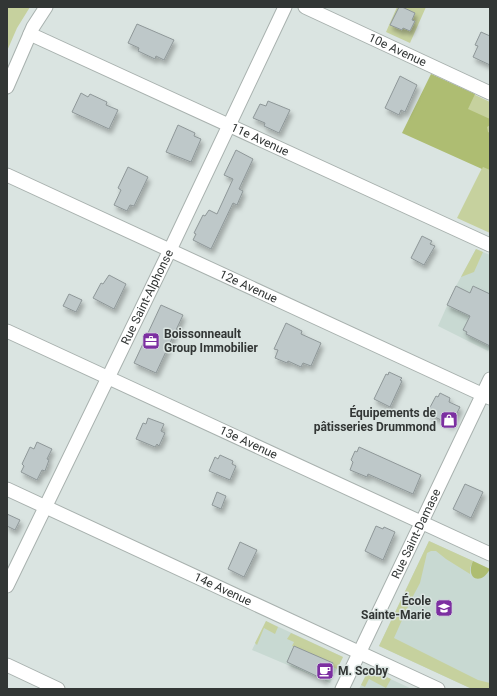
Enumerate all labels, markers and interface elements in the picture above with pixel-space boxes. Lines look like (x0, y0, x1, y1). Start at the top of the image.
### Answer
street label: 10e Avenue (366, 31, 429, 69)
street label: 11e Avenue (229, 120, 291, 159)
street label: Rue Saint-Alphonse (118, 247, 176, 347)
street label: 12e Avenue (217, 267, 280, 306)
place label: Boissonneault Group Immobilier (164, 327, 258, 355)
office icon: Boissonneault Group Immobilier (141, 331, 161, 351)
place label: Équipements de pâtisseries Drummond (314, 405, 437, 434)
shop icon: Équipements de pâtisseries Drummond (439, 410, 459, 430)
street label: 13e Avenue (217, 423, 280, 462)
street label: Rue Saint-Damase (389, 487, 444, 581)
street label: 14e Avenue (192, 570, 254, 609)
place label: École Sainte-Marie (361, 593, 432, 622)
school or university icon: École Sainte-Marie (434, 598, 454, 618)
cafe icon: M. Scoby (315, 661, 335, 681)
place label: M. Scoby (338, 664, 389, 678)

